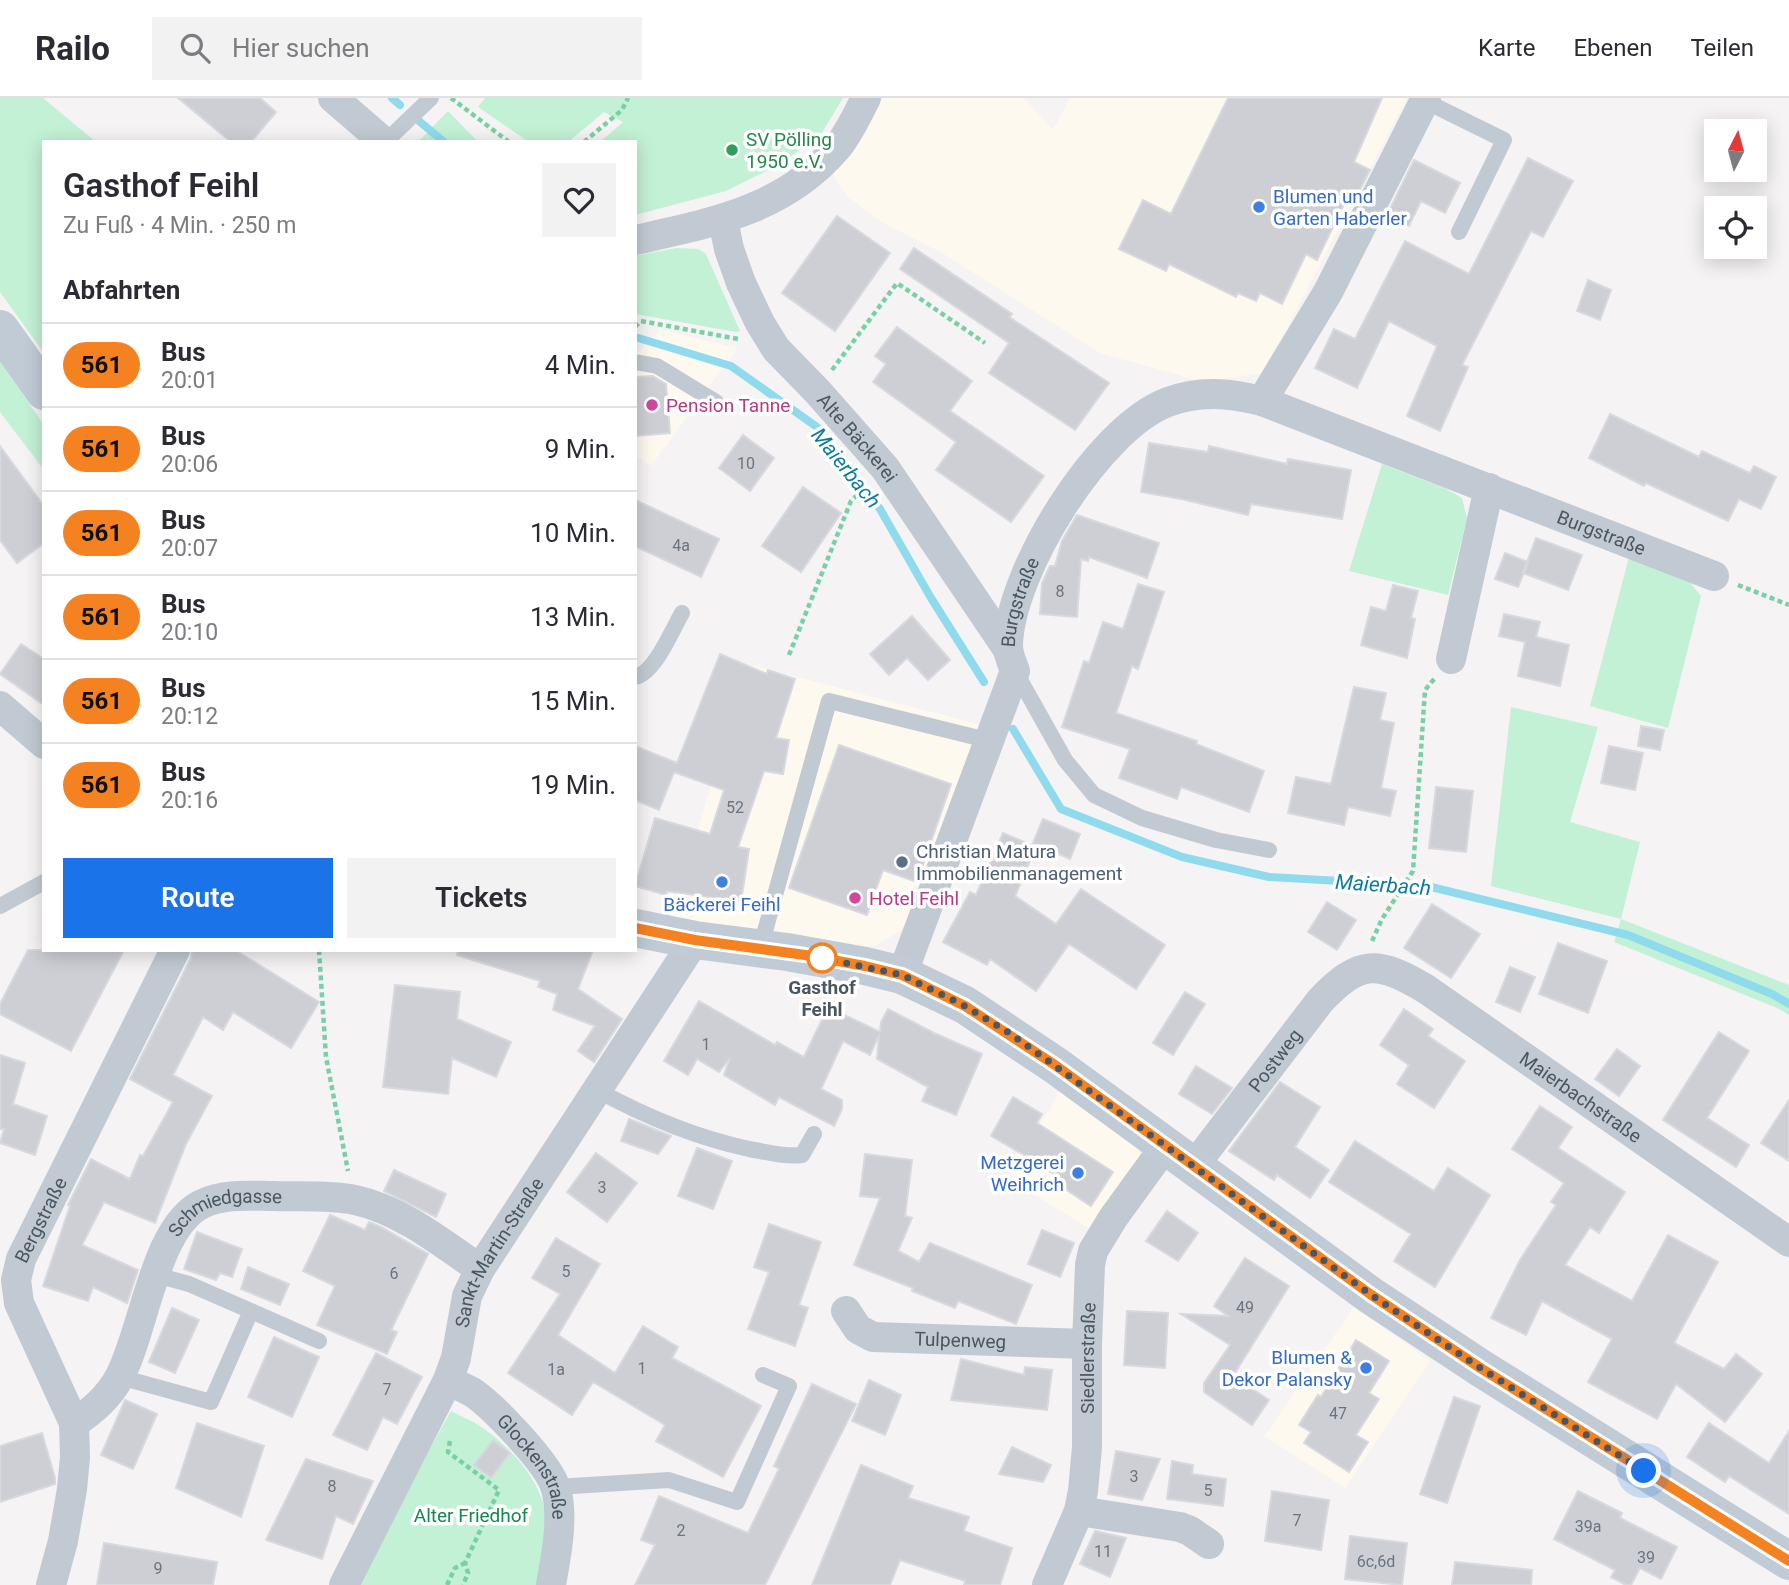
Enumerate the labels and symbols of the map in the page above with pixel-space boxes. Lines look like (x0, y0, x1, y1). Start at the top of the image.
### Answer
north arrow (1704, 119, 1768, 182)
place label: SV Pölling 1950 e.V. (746, 128, 832, 173)
marker: SV Pölling 1950 e.V. (724, 142, 740, 158)
place label: Blumen und Garten Haberler (1273, 185, 1407, 230)
marker: Blumen und Garten Haberler (1251, 199, 1267, 215)
street label: Alte Bäckerei (813, 388, 903, 486)
place label: Pension Tanne (666, 394, 790, 417)
marker: Pension Tanne (644, 397, 660, 413)
water label: Maierbach (806, 423, 886, 513)
house number: 10 (737, 454, 755, 473)
street label: Burgstraße (1554, 505, 1649, 560)
house number: 4a (672, 536, 690, 555)
street label: Burgstraße (996, 553, 1044, 648)
house number: 8 (1056, 582, 1065, 601)
house number: 52 (726, 798, 744, 817)
place label: Christian Matura Immobilienmanagement (916, 840, 1122, 885)
marker: Christian Matura Immobilienmanagement (894, 854, 910, 870)
water label: Maierbach (1334, 870, 1432, 900)
marker: Bäckerei Feihl (714, 874, 730, 890)
place label: Hotel Feihl (869, 887, 959, 910)
marker: Hotel Feihl (847, 890, 863, 906)
place label: Bäckerei Feihl (663, 893, 781, 916)
marker: Gasthof Feihl (807, 943, 837, 973)
place label: Gasthof Feihl (788, 976, 856, 1021)
street label: Postweg (1243, 1024, 1306, 1097)
house number: 1 (702, 1035, 711, 1054)
street label: Maierbachstraße (1516, 1047, 1646, 1147)
place label: Metzgerei Weihrich (980, 1151, 1064, 1196)
marker: Metzgerei Weihrich (1070, 1165, 1086, 1181)
street label: Bergstraße (10, 1173, 71, 1267)
street label: Sankt-Martin-Straße (450, 1173, 548, 1329)
house number: 3 (598, 1178, 607, 1197)
street label: Schmiedgasse (163, 1184, 283, 1241)
house number: 5 (562, 1262, 571, 1281)
house number: 6 (390, 1264, 399, 1283)
house number: 49 (1236, 1298, 1254, 1317)
street label: Siedlerstraße (1075, 1302, 1100, 1414)
street label: Tulpenweg (914, 1327, 1007, 1353)
place label: Blumen & Dekor Palansky (1222, 1346, 1352, 1391)
house number: 1 (638, 1359, 647, 1378)
house number: 1a (547, 1360, 565, 1379)
marker: Blumen & Dekor Palansky (1358, 1360, 1374, 1376)
house number: 7 (383, 1380, 392, 1399)
house number: 47 (1329, 1404, 1347, 1423)
street label: Glockenstraße (492, 1409, 571, 1520)
your location (1626, 1453, 1661, 1488)
house number: 3 (1130, 1467, 1139, 1486)
house number: 8 (328, 1477, 337, 1496)
house number: 5 (1204, 1481, 1213, 1500)
park label: Alter Friedhof (414, 1504, 529, 1527)
house number: 7 (1293, 1511, 1302, 1530)
house number: 39a (1575, 1517, 1601, 1536)
house number: 2 (677, 1521, 686, 1540)
house number: 11 (1094, 1542, 1112, 1561)
house number: 39 (1637, 1548, 1655, 1567)
house number: 6c,6d (1357, 1552, 1395, 1571)
house number: 9 (154, 1559, 163, 1578)

